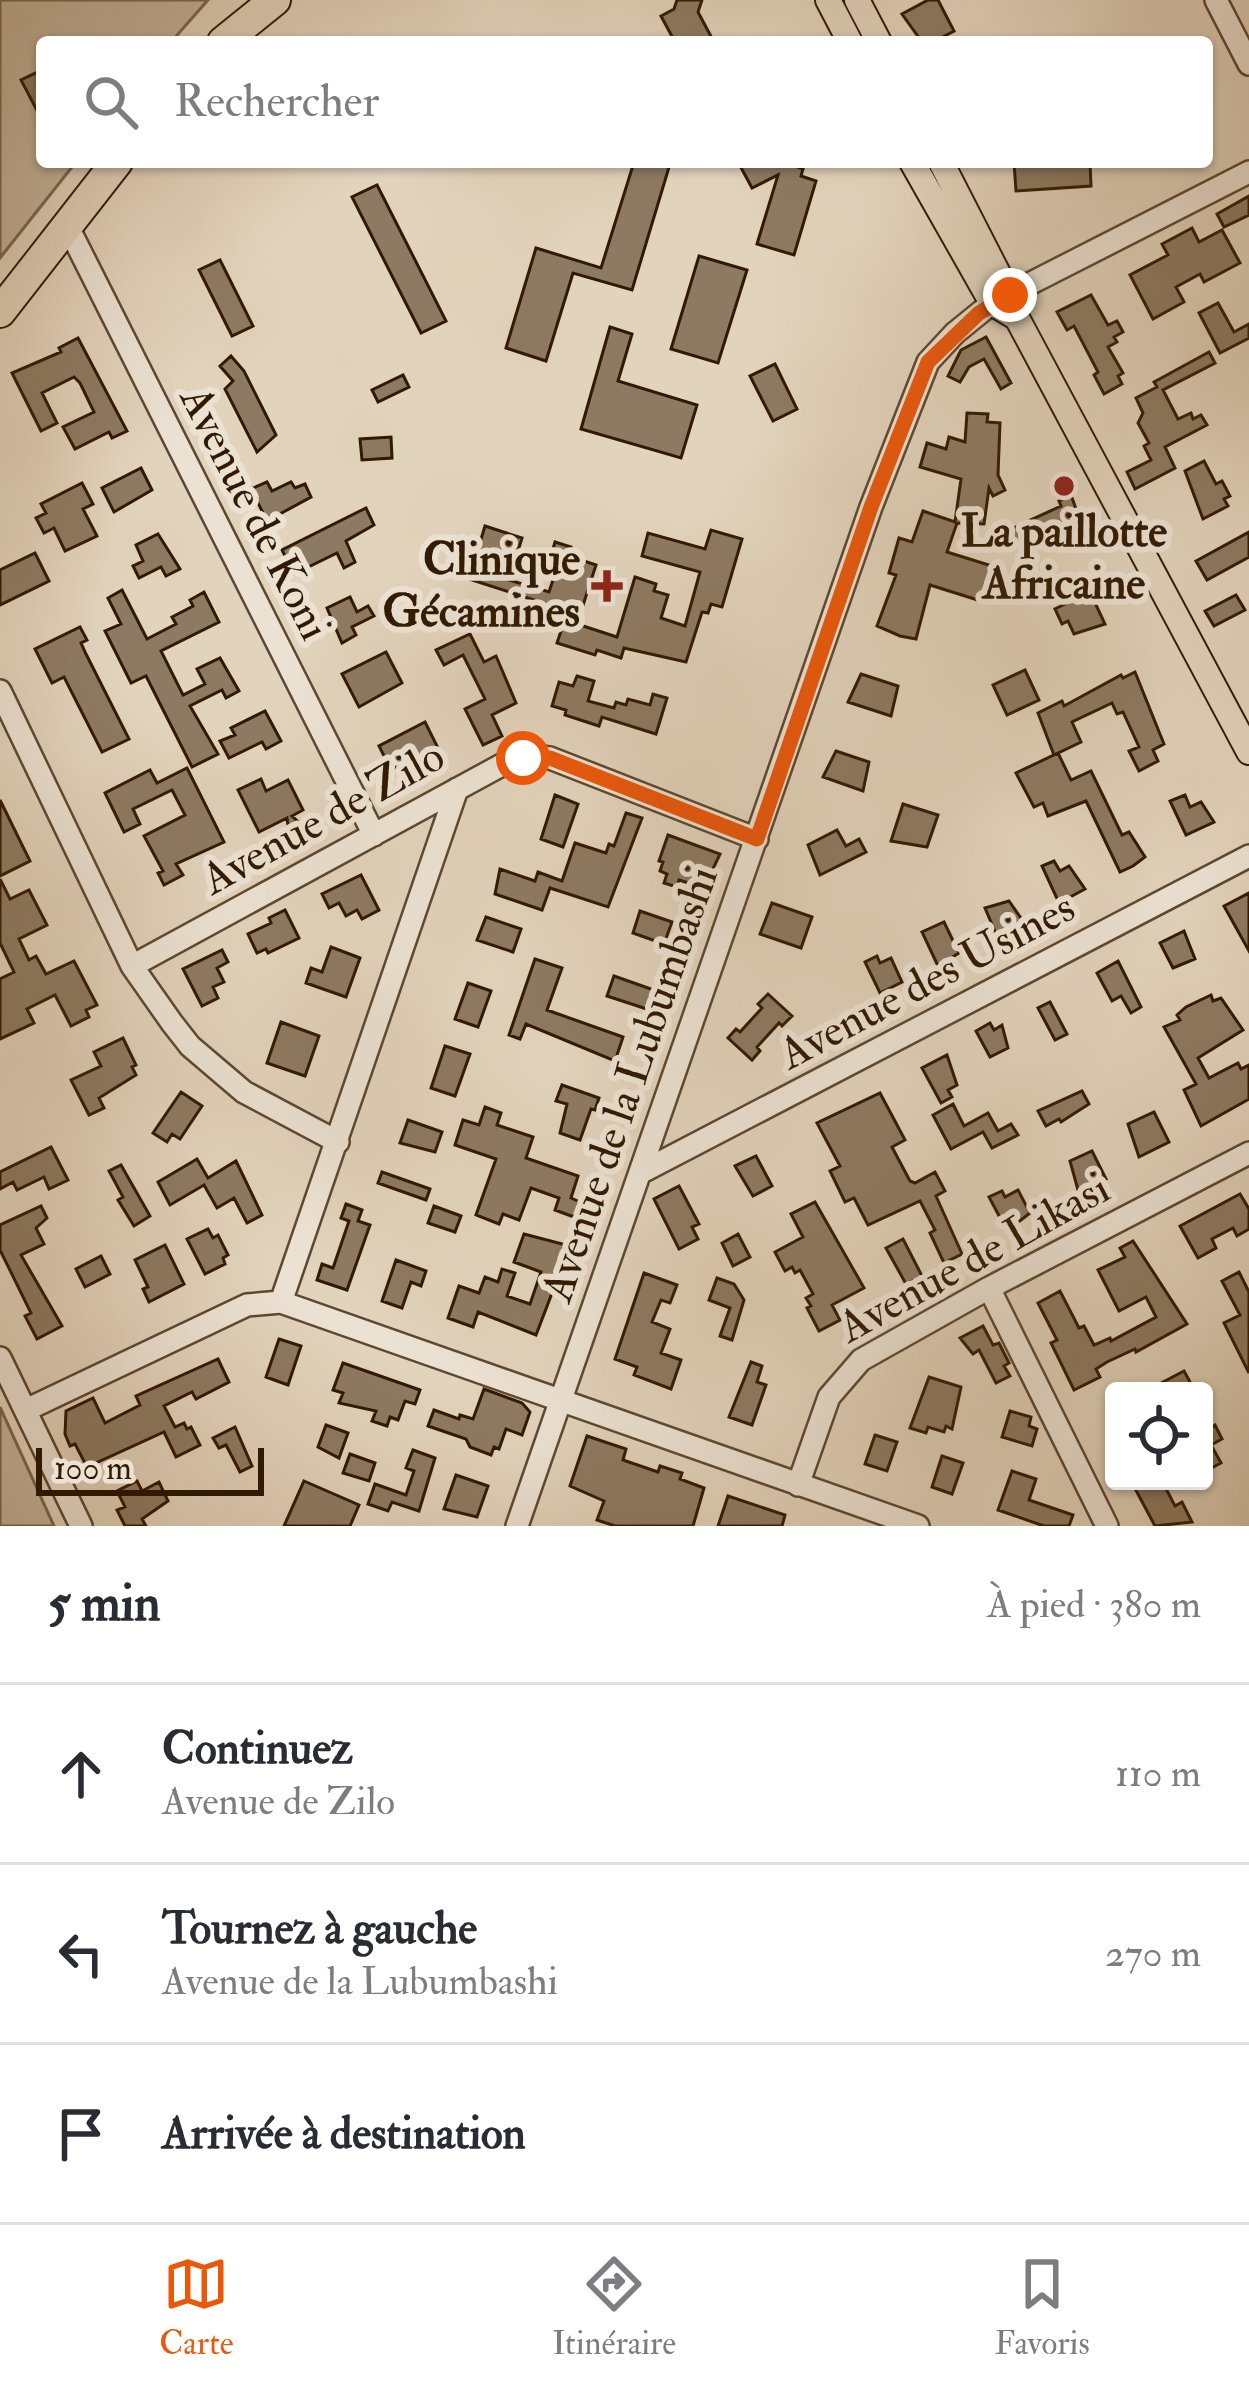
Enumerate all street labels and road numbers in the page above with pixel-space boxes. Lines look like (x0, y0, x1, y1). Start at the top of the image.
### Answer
street label: Avenue de Koni (167, 376, 343, 649)
street label: Avenue de Zilo (191, 728, 454, 908)
street label: Avenue de la Lubumbashi (529, 859, 731, 1310)
street label: Avenue des Usines (769, 880, 1085, 1083)
street label: Avenue de Likasi (828, 1160, 1120, 1356)

